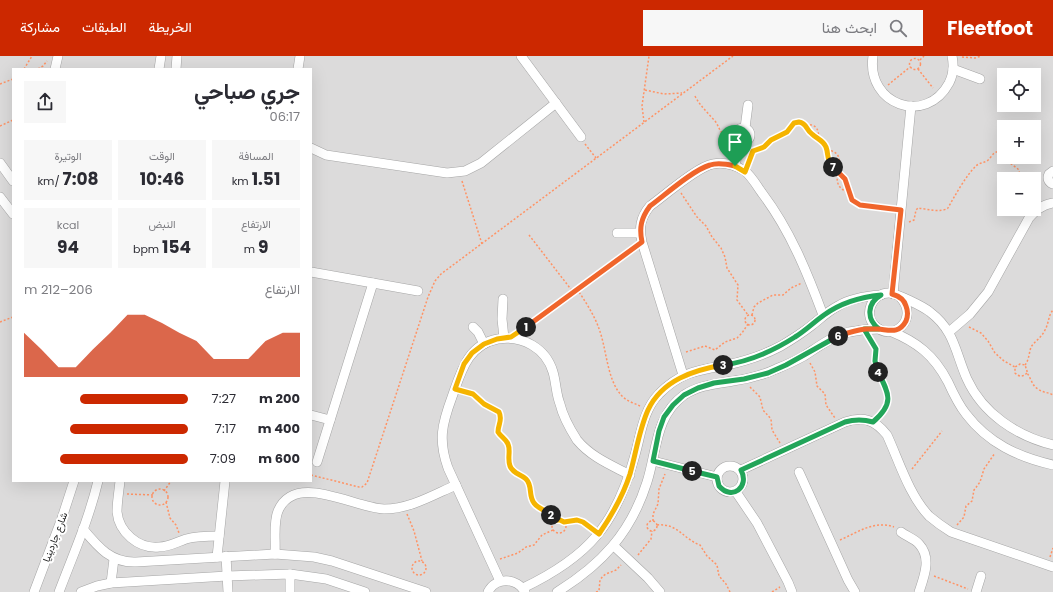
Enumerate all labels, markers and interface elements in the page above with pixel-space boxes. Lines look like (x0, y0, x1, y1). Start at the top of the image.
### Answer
search box (643, 10, 923, 46)
text: Fleetfoot (947, 15, 1033, 42)
text: مشاركة (20, 17, 60, 37)
text: الطبقات (82, 17, 126, 37)
text: الخريطة (148, 17, 192, 37)
text: ابحث هنا (822, 17, 877, 38)
icon: search (887, 17, 909, 39)
map controls (997, 68, 1041, 216)
button: locate (997, 68, 1041, 112)
text: جري صباحي (194, 76, 300, 107)
button: share (24, 81, 66, 123)
text: 06:17 (270, 107, 300, 126)
button: + (997, 120, 1041, 164)
pin (718, 125, 752, 166)
icon: arrive (724, 131, 746, 153)
text: الوتيرة (55, 148, 81, 164)
text: الوقت (149, 148, 175, 164)
text: المسافة (239, 148, 273, 164)
pin: 7 (823, 157, 843, 177)
text: 7 (830, 159, 836, 175)
text: 7:08 (63, 167, 99, 191)
text: 10:46 (140, 167, 184, 191)
text: 1.51 (252, 167, 280, 191)
button: − (997, 172, 1041, 216)
text: /km (37, 173, 63, 189)
text: km (232, 173, 252, 189)
text: النبض (148, 216, 176, 232)
text: الارتفاع (241, 216, 271, 232)
text: kcal (57, 217, 79, 233)
text: 94 (57, 235, 79, 259)
text: 154 (162, 235, 191, 259)
text: 9 (258, 235, 268, 259)
text: bpm (133, 241, 162, 257)
text: m (244, 241, 258, 257)
text: 206–212 m (24, 280, 93, 299)
text: الارتفاع (265, 280, 300, 299)
pin: 1 (516, 317, 536, 337)
text: 1 (524, 319, 528, 335)
pin: 6 (828, 326, 848, 346)
text: 6 (834, 328, 842, 344)
pin: 3 (713, 355, 733, 375)
text: 3 (720, 357, 726, 373)
pin: 4 (868, 362, 888, 382)
text: 4 (874, 364, 882, 380)
text: 7:27 (212, 389, 236, 408)
text: 200 m (259, 389, 300, 408)
text: 7:17 (215, 419, 236, 438)
text: 400 m (258, 419, 300, 438)
text: 7:09 (210, 449, 236, 468)
text: 600 m (258, 449, 300, 468)
pin: 5 (682, 461, 702, 481)
text: 5 (688, 463, 696, 479)
pin: 2 (541, 505, 561, 525)
text: 2 (548, 507, 554, 523)
street label: شارع جاردينيا (39, 510, 71, 564)

